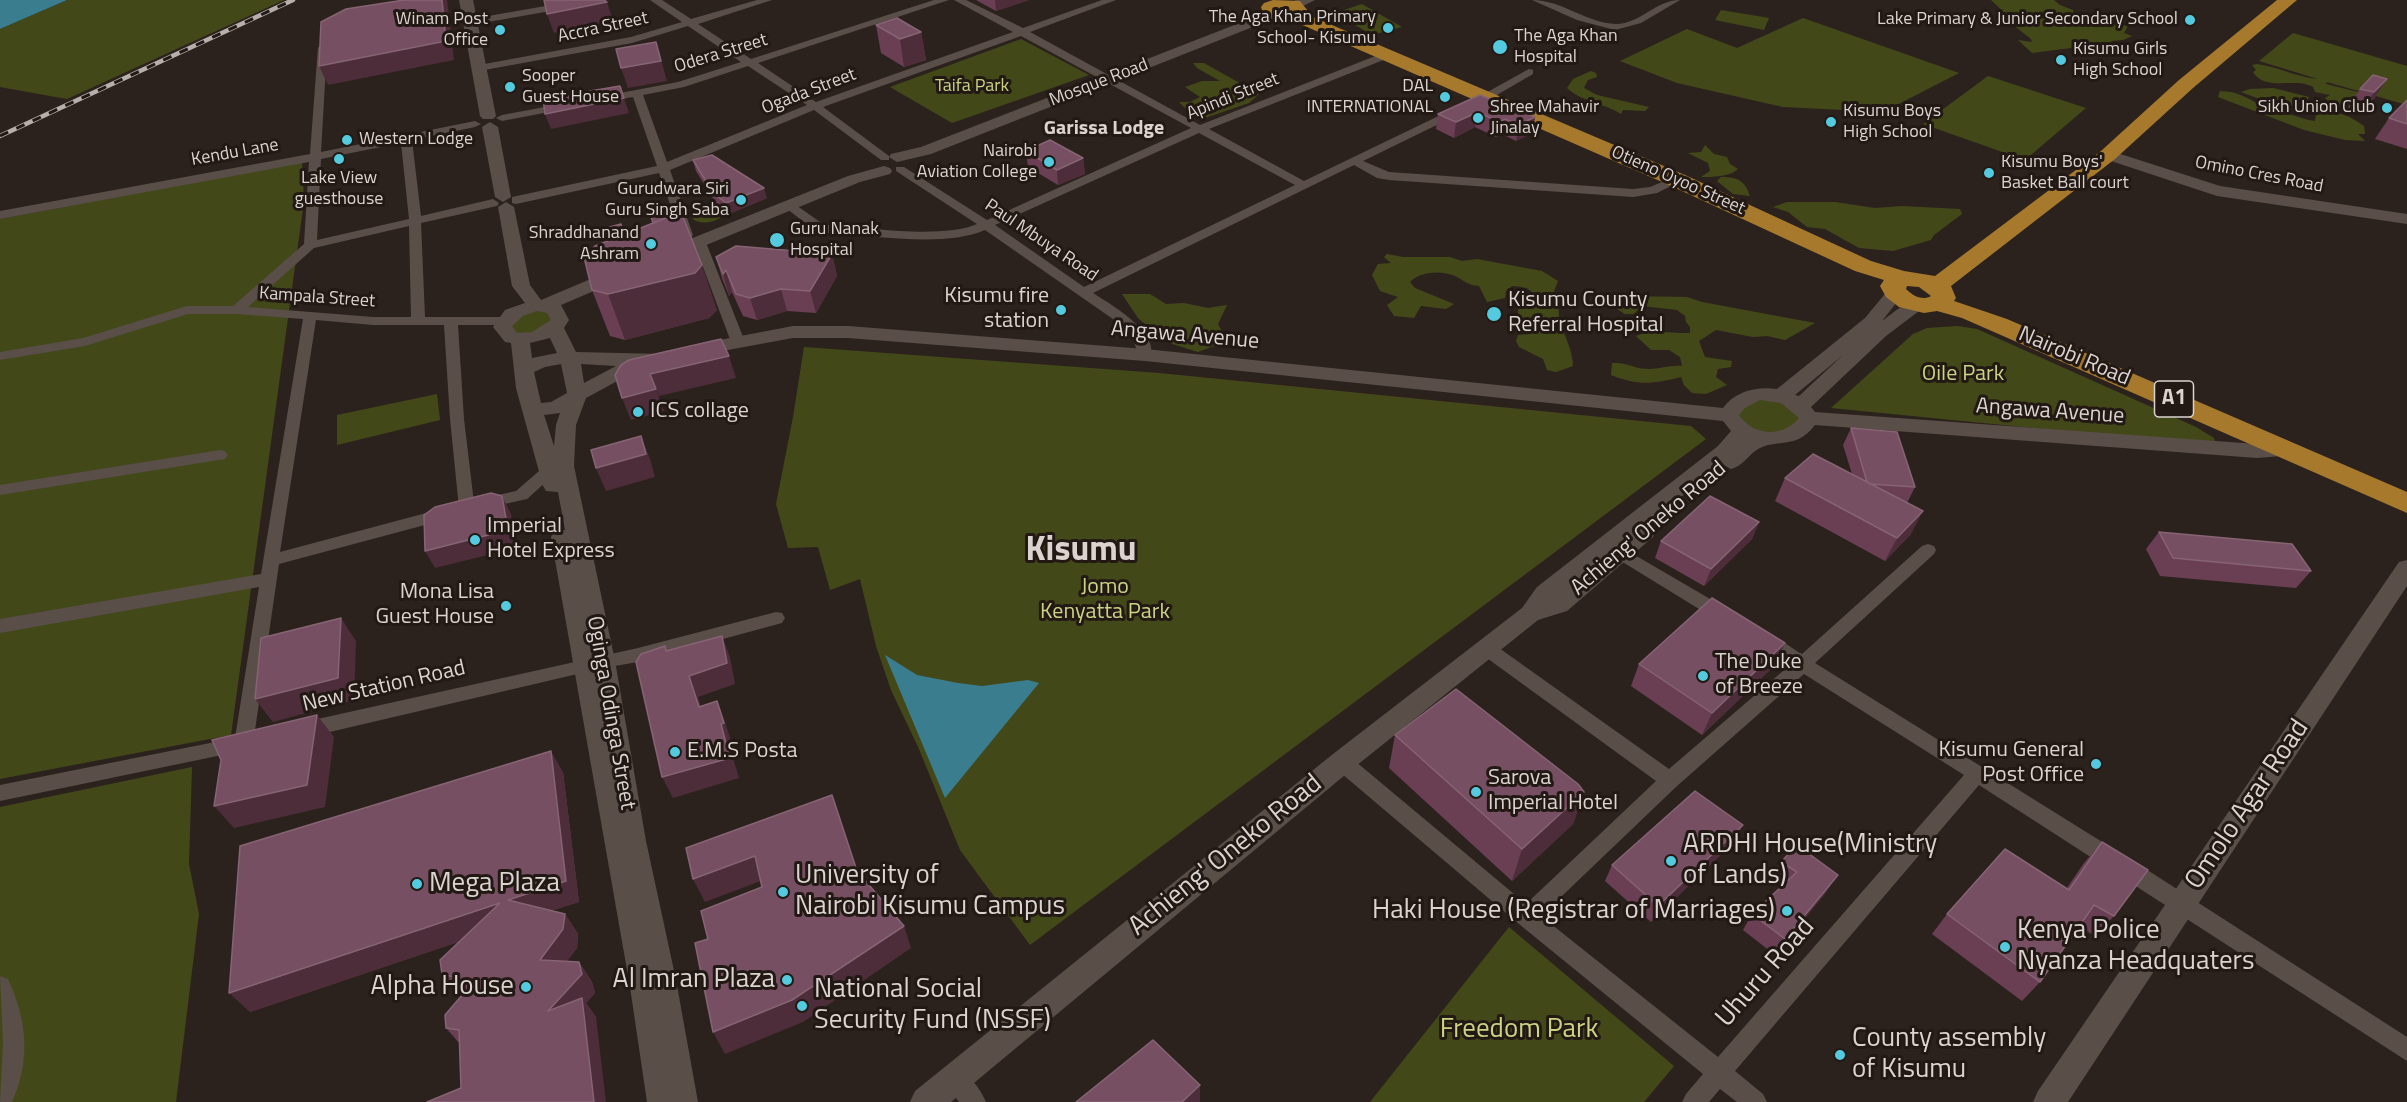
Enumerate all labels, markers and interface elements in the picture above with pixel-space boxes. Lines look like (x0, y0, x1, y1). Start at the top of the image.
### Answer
place label: The Aga Khan Primary School- Kisumu (1209, 7, 1376, 50)
street label: Accra Street (556, 8, 650, 48)
place label: Winam Post Office (396, 9, 488, 52)
place label: Lake Primary & Junior Secondary School (1877, 9, 2178, 31)
marker: Lake Primary & Junior Secondary School (2183, 13, 2197, 27)
marker: The Aga Khan Primary School- Kisumu (1381, 21, 1395, 35)
marker: Winam Post Office (493, 23, 507, 37)
place label: The Aga Khan Hospital (1514, 26, 1618, 68)
street label: Odera Street (672, 30, 770, 78)
marker: The Aga Khan Hospital (1491, 38, 1509, 56)
place label: Kisumu Girls High School (2073, 39, 2167, 82)
marker: Kisumu Girls High School (2054, 53, 2068, 67)
street label: Mosque Road (1047, 54, 1151, 112)
street label: Ogada Street (759, 64, 859, 120)
place label: Sooper Guest House (522, 66, 619, 109)
street label: Apindi Street (1184, 69, 1282, 125)
park label: Taifa Park (935, 76, 1009, 98)
place label: DAL INTERNATIONAL (1307, 76, 1433, 118)
marker: Sooper Guest House (503, 80, 517, 94)
marker: DAL INTERNATIONAL (1438, 90, 1452, 104)
place label: Shree Mahavir Jinalay (1490, 97, 1599, 140)
place label: Sikh Union Club (2258, 97, 2375, 119)
place label: Kisumu Boys High School (1843, 101, 1941, 144)
marker: Sikh Union Club (2380, 101, 2394, 115)
marker: Shree Mahavir Jinalay (1471, 111, 1485, 125)
marker: Kisumu Boys High School (1824, 115, 1838, 129)
district label: Garissa Lodge (1044, 117, 1164, 141)
place label: Western Lodge (359, 129, 473, 151)
marker: Western Lodge (340, 133, 354, 147)
street label: Kendu Lane (190, 135, 280, 171)
place label: Nairobi Aviation College (917, 141, 1037, 184)
street label: Otieno Oyoo Street (1608, 142, 1748, 220)
marker: Lake View guesthouse (332, 152, 346, 166)
place label: Kisumu Boys' Basket Ball court (2001, 152, 2129, 195)
street label: Omino Cres Road (2193, 152, 2325, 198)
marker: Nairobi Aviation College (1042, 155, 1056, 169)
marker: Kisumu Boys' Basket Ball court (1982, 166, 1996, 180)
place label: Lake View guesthouse (295, 168, 383, 210)
place label: Gurudwara Siri Guru Singh Saba (605, 179, 729, 222)
marker: Gurudwara Siri Guru Singh Saba (734, 193, 748, 207)
street label: Paul Mbuya Road (980, 195, 1102, 287)
place label: Guru Nanak Hospital (790, 219, 879, 262)
place label: Shraddhanand Ashram (529, 223, 639, 266)
marker: Guru Nanak Hospital (768, 231, 786, 249)
marker: Shraddhanand Ashram (644, 237, 658, 251)
street label: Kampala Street (258, 283, 376, 313)
place label: Kisumu fire station (944, 284, 1049, 336)
place label: Kisumu County Referral Hospital (1508, 288, 1664, 340)
marker: Kisumu fire station (1054, 303, 1068, 317)
marker: Kisumu County Referral Hospital (1485, 305, 1503, 323)
street label: Angawa Avenue (1110, 316, 1260, 356)
street label: Nairobi Road (2014, 322, 2134, 392)
park label: Oile Park (1922, 362, 2004, 388)
road number: A1 (2154, 381, 2194, 417)
street label: Angawa Avenue (1975, 394, 2125, 430)
place label: ICS collage (650, 399, 749, 425)
marker: ICS collage (631, 405, 645, 419)
street label: Achieng' Oneko Road (1566, 456, 1732, 602)
place label: Imperial Hotel Express (487, 514, 615, 566)
district label: Kisumu (1025, 532, 1137, 572)
marker: Imperial Hotel Express (468, 533, 482, 547)
park label: Jomo Kenyatta Park (1040, 575, 1170, 626)
place label: Mona Lisa Guest House (375, 580, 494, 632)
marker: Mona Lisa Guest House (499, 599, 513, 613)
street label: Oginga Odinga Street (580, 614, 640, 812)
place label: The Duke of Breeze (1715, 650, 1803, 702)
street label: New Station Road (300, 655, 468, 719)
marker: The Duke of Breeze (1696, 669, 1710, 683)
street label: Omolo Agar Road (2179, 714, 2317, 896)
place label: Kisumu General Post Office (1939, 738, 2084, 790)
place label: E.M.S Posta (687, 739, 797, 765)
marker: E.M.S Posta (668, 745, 682, 759)
marker: Kisumu General Post Office (2089, 757, 2103, 771)
place label: Sarova Imperial Hotel (1488, 766, 1618, 818)
street label: Achieng' Oneko Road (1123, 768, 1329, 944)
marker: Sarova Imperial Hotel (1469, 785, 1483, 799)
place label: ARDHI House(Ministry of Lands) (1683, 829, 1937, 892)
marker: ARDHI House(Ministry of Lands) (1664, 854, 1678, 868)
place label: University of Nairobi Kisumu Campus (795, 860, 1065, 923)
place label: Mega Plaza (429, 868, 560, 900)
marker: Mega Plaza (410, 877, 424, 891)
marker: University of Nairobi Kisumu Campus (776, 885, 790, 899)
place label: Haki House (Registrar of Marriages) (1372, 895, 1775, 927)
marker: Haki House (Registrar of Marriages) (1780, 904, 1794, 918)
street label: Uhuru Road (1710, 912, 1822, 1034)
place label: Kenya Police Nyanza Headquaters (2017, 915, 2254, 978)
marker: Kenya Police Nyanza Headquaters (1998, 940, 2012, 954)
place label: Al Imran Plaza (613, 964, 775, 996)
place label: Alpha House (371, 971, 514, 1003)
marker: Al Imran Plaza (780, 973, 794, 987)
place label: National Social Security Fund (NSSF) (814, 974, 1051, 1037)
marker: Alpha House (519, 980, 533, 994)
marker: National Social Security Fund (NSSF) (795, 999, 809, 1013)
park label: Freedom Park (1440, 1014, 1598, 1046)
place label: County assembly of Kisumu (1852, 1023, 2046, 1086)
marker: County assembly of Kisumu (1833, 1048, 1847, 1062)

